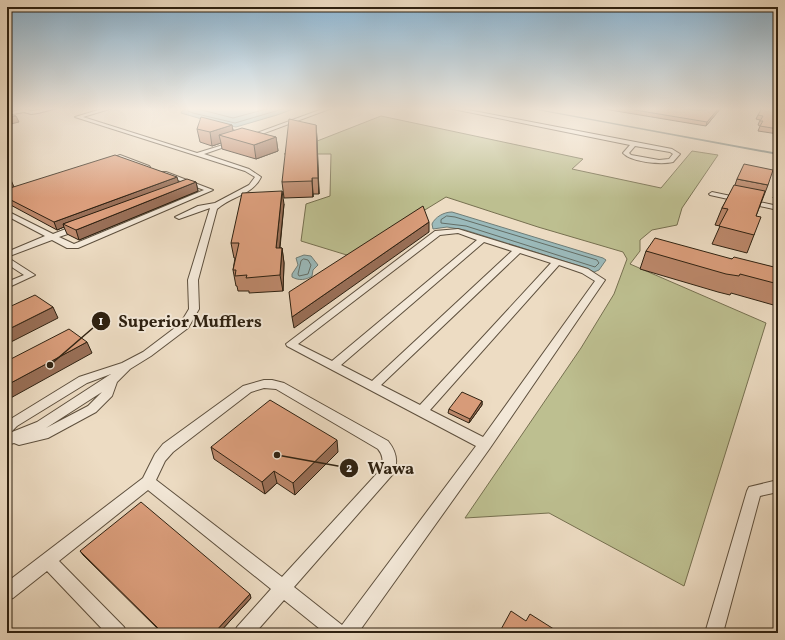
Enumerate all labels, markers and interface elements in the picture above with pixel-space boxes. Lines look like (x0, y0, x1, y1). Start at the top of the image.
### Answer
callout: Superior Mufflers (91, 307, 270, 336)
text: Superior Mufflers (118, 311, 262, 334)
text: 1 (99, 314, 104, 330)
callout: Wawa (339, 454, 422, 483)
text: Wawa (368, 458, 414, 481)
text: 2 (346, 461, 352, 477)

